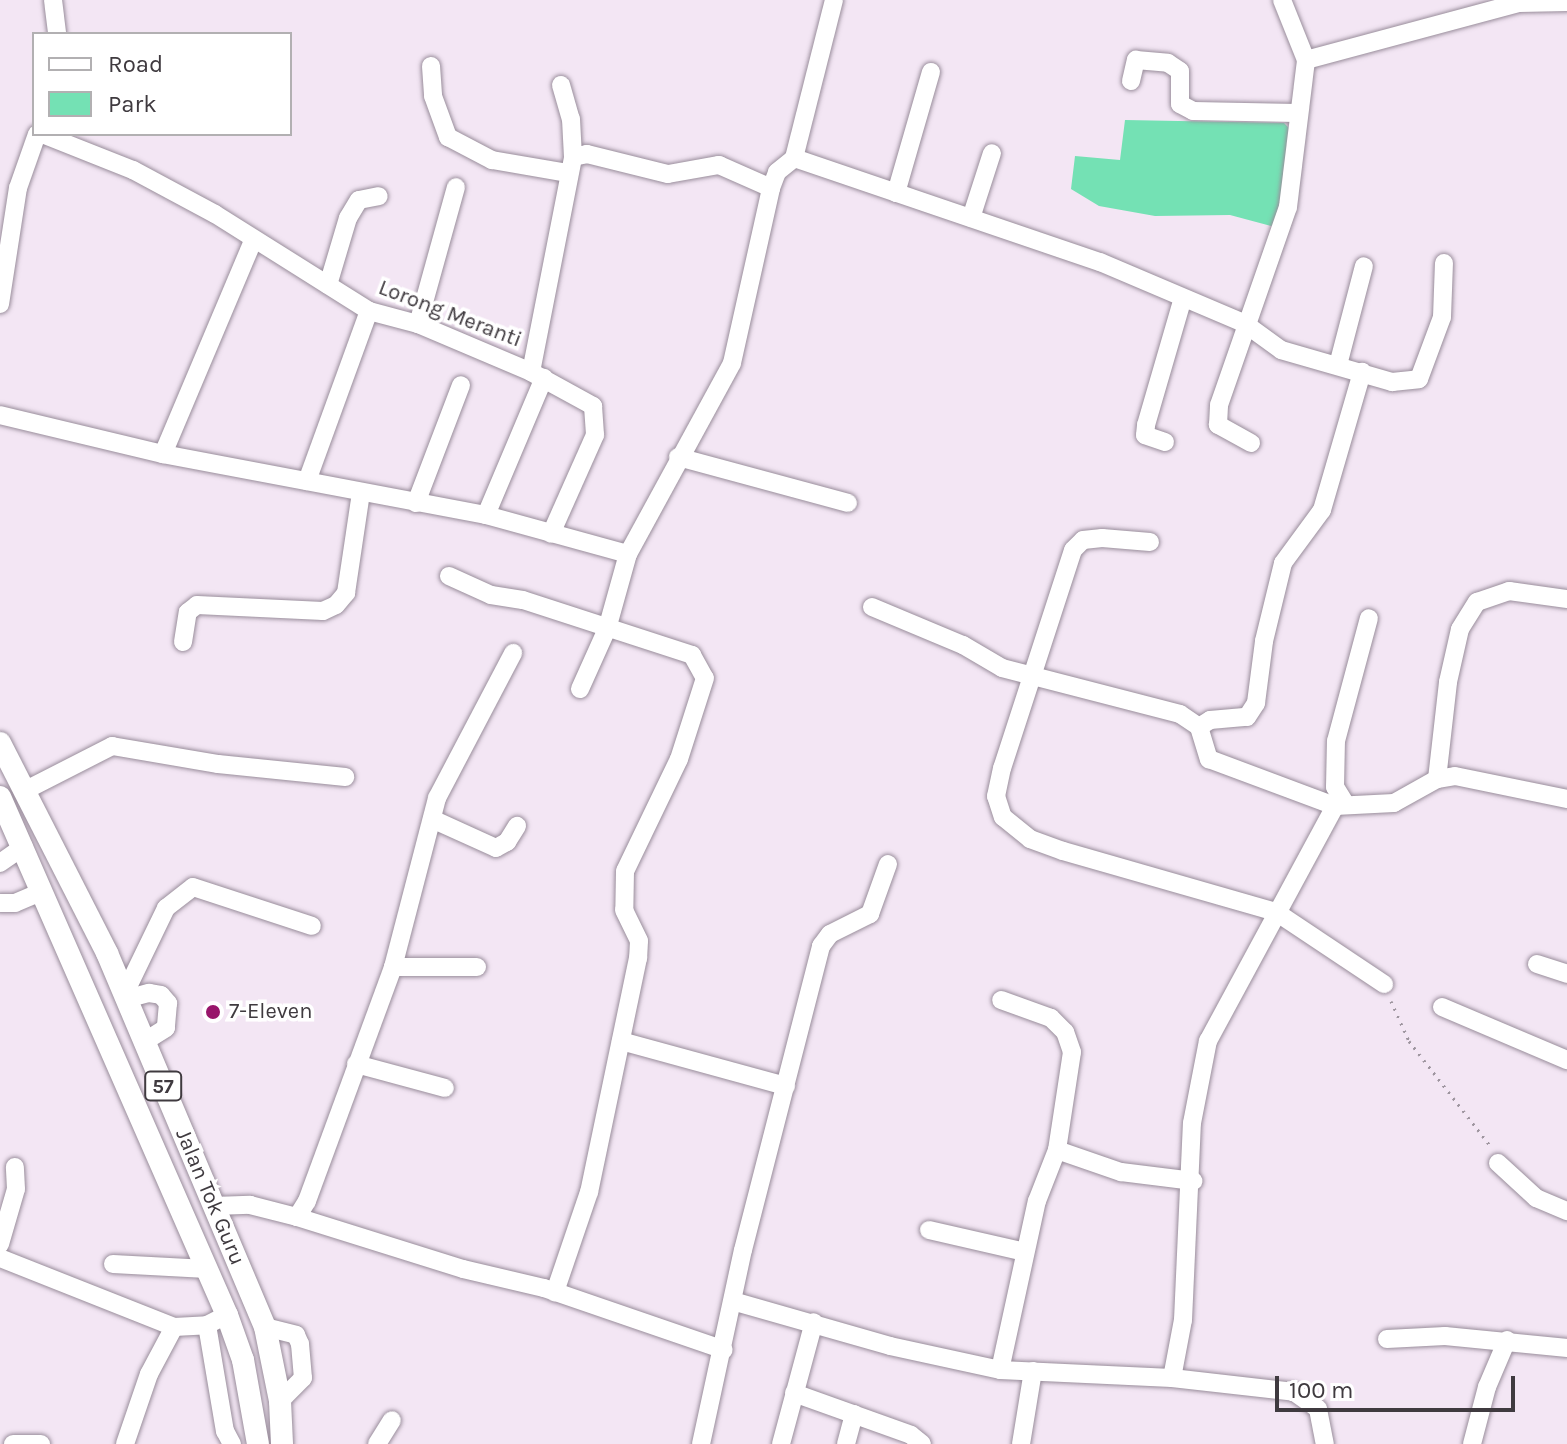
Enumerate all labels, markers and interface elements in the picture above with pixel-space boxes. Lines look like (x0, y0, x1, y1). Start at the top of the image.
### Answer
legend (32, 32, 292, 136)
text: Road (108, 50, 163, 78)
text: Park (108, 90, 157, 118)
street label: Lorong Meranti (375, 275, 525, 353)
place label: 7-Eleven (229, 999, 312, 1025)
marker: 7-Eleven (204, 1003, 222, 1021)
road number: 57 (143, 1070, 183, 1102)
street label: Jalan Tok Guru (169, 1125, 251, 1269)
scale bar (1279, 1360, 1519, 1410)
text: 100 m (1289, 1376, 1354, 1404)

